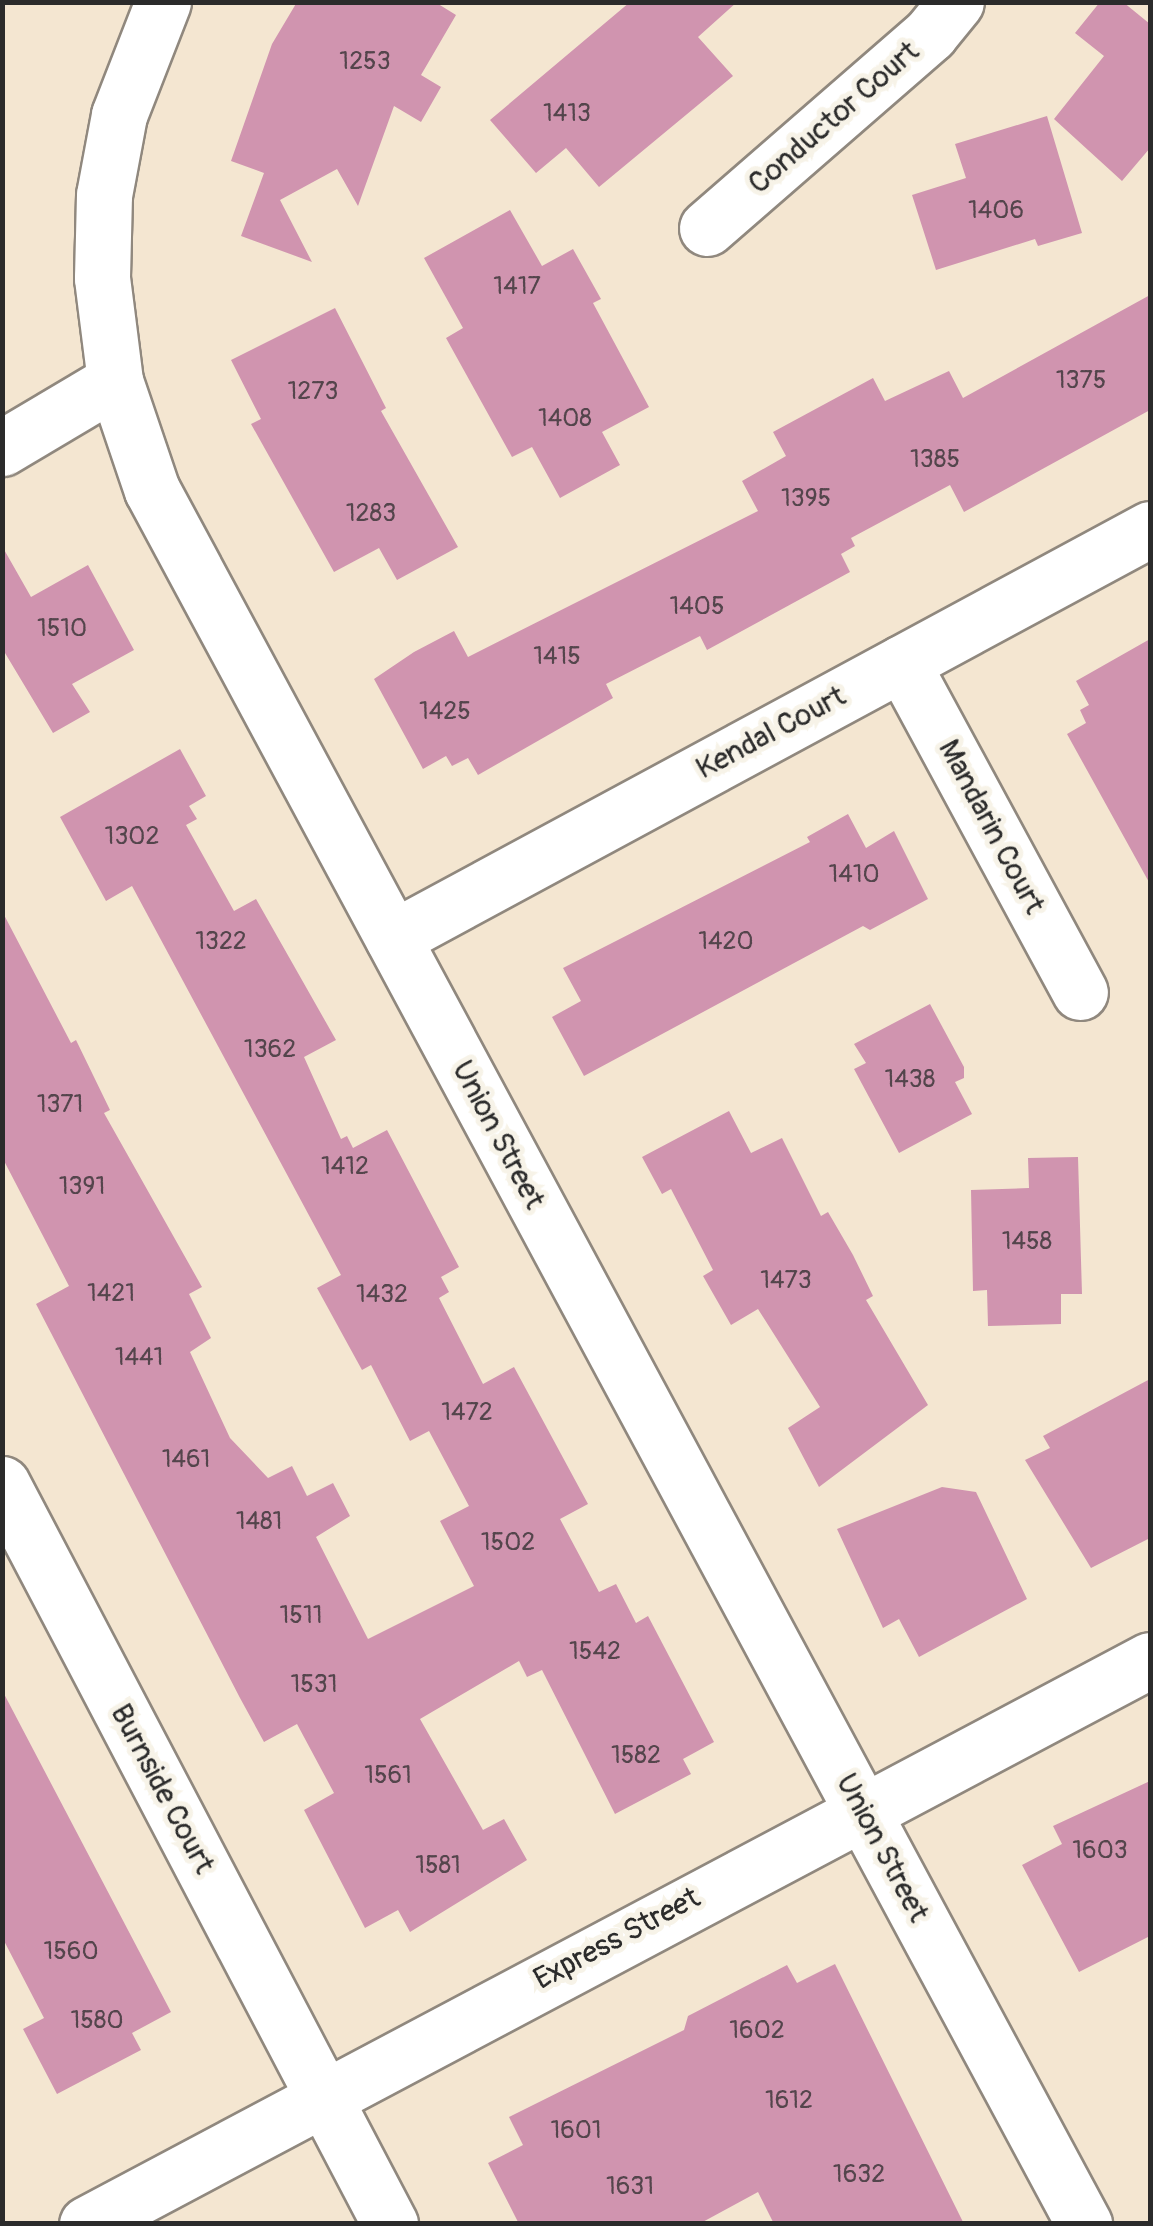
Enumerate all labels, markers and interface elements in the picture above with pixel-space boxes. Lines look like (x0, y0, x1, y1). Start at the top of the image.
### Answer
street label: Conductor Court (741, 34, 927, 202)
house number: 1253 (339, 47, 391, 77)
house number: 1413 (543, 99, 591, 129)
house number: 1406 (968, 196, 1024, 226)
house number: 1417 (493, 272, 541, 302)
house number: 1375 (1056, 366, 1106, 396)
house number: 1273 (288, 377, 338, 407)
house number: 1408 (538, 404, 592, 434)
house number: 1385 (910, 445, 960, 475)
house number: 1395 (781, 484, 831, 514)
house number: 1283 (346, 499, 396, 529)
house number: 1405 (670, 592, 724, 622)
house number: 1510 (37, 614, 87, 644)
house number: 1415 (533, 642, 581, 672)
street label: Kendal Court (690, 679, 852, 787)
house number: 1425 (419, 697, 471, 727)
street label: Mandarin Court (930, 734, 1052, 920)
house number: 1302 (105, 822, 159, 852)
house number: 1410 (828, 860, 880, 890)
house number: 1322 (195, 927, 247, 957)
house number: 1420 (698, 927, 754, 957)
house number: 1362 (244, 1035, 296, 1065)
street label: Union Street (444, 1055, 552, 1215)
house number: 1438 (885, 1065, 935, 1095)
house number: 1371 (37, 1090, 83, 1120)
house number: 1412 (321, 1152, 369, 1182)
house number: 1391 (59, 1172, 105, 1202)
house number: 1458 (1002, 1227, 1052, 1257)
house number: 1473 (760, 1266, 812, 1296)
house number: 1421 (87, 1279, 135, 1309)
house number: 1432 (356, 1280, 408, 1310)
house number: 1441 (115, 1343, 163, 1373)
house number: 1472 (441, 1398, 493, 1428)
house number: 1461 (162, 1445, 210, 1475)
house number: 1481 (236, 1507, 282, 1537)
house number: 1502 (481, 1528, 535, 1558)
house number: 1511 (280, 1601, 322, 1631)
house number: 1542 (569, 1637, 621, 1667)
house number: 1531 (290, 1670, 338, 1700)
street label: Burnside Court (102, 1698, 222, 1880)
house number: 1582 (611, 1741, 661, 1771)
house number: 1561 (364, 1761, 412, 1791)
street label: Union Street (828, 1768, 936, 1928)
house number: 1603 (1072, 1836, 1128, 1866)
house number: 1581 (415, 1851, 461, 1881)
street label: Express Street (528, 1880, 706, 1998)
house number: 1560 (44, 1937, 98, 1967)
house number: 1580 (71, 2006, 123, 2036)
house number: 1602 (729, 2016, 785, 2046)
house number: 1612 (765, 2086, 813, 2116)
house number: 1601 (550, 2116, 602, 2146)
house number: 1632 (833, 2160, 885, 2190)
house number: 1631 (606, 2172, 654, 2202)

